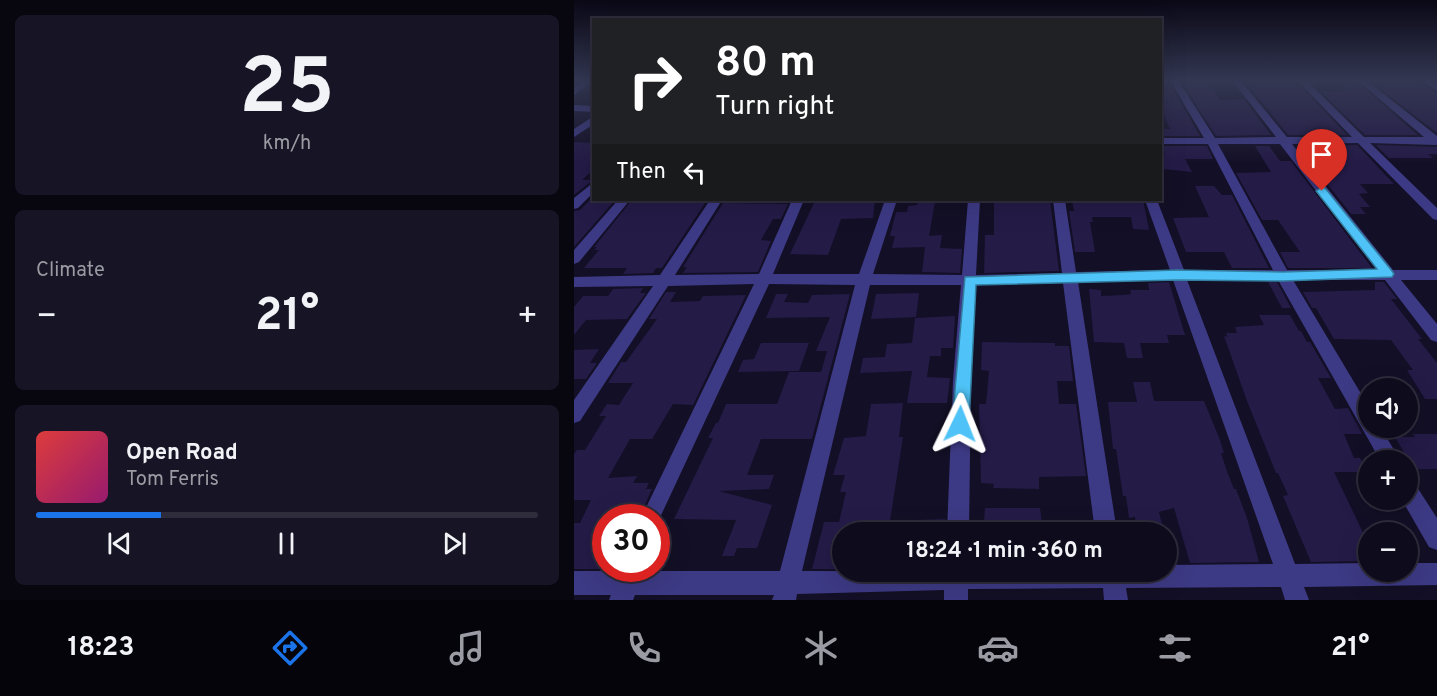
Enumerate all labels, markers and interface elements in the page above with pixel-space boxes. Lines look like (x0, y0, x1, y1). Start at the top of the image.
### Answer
text: 80 m (715, 38, 816, 91)
text: 25 (239, 42, 335, 141)
icon: right (616, 42, 694, 120)
text: Turn right (715, 90, 834, 124)
pin (1296, 129, 1347, 191)
text: km/h (263, 131, 311, 157)
icon: arrive (1305, 138, 1338, 171)
icon: left (678, 156, 711, 189)
text: Then (616, 159, 666, 186)
text: Climate (36, 258, 105, 284)
text: 21° (255, 289, 319, 346)
text: − (36, 297, 57, 339)
text: + (517, 297, 538, 339)
map controls (1358, 378, 1418, 582)
button: sound (1358, 378, 1418, 438)
position arrow (928, 392, 992, 456)
text: Open Road (126, 440, 238, 467)
button: + (1358, 450, 1418, 510)
text: Tom Ferris (126, 467, 219, 493)
speed limit sign: 30 (592, 504, 670, 582)
button: − (1358, 522, 1418, 582)
icon: previous (103, 527, 136, 560)
icon: pause (270, 527, 303, 560)
icon: next (438, 527, 471, 560)
text: 18:24 · 1 min · 360 m (906, 538, 1103, 565)
icon: directions (269, 627, 311, 669)
icon: music (446, 627, 488, 669)
icon: phone (623, 627, 665, 669)
icon: climate (800, 627, 842, 669)
icon: car (977, 627, 1019, 669)
icon: filters (1154, 627, 1196, 669)
text: 18:23 (67, 631, 135, 665)
text: 21° (1331, 631, 1370, 665)

